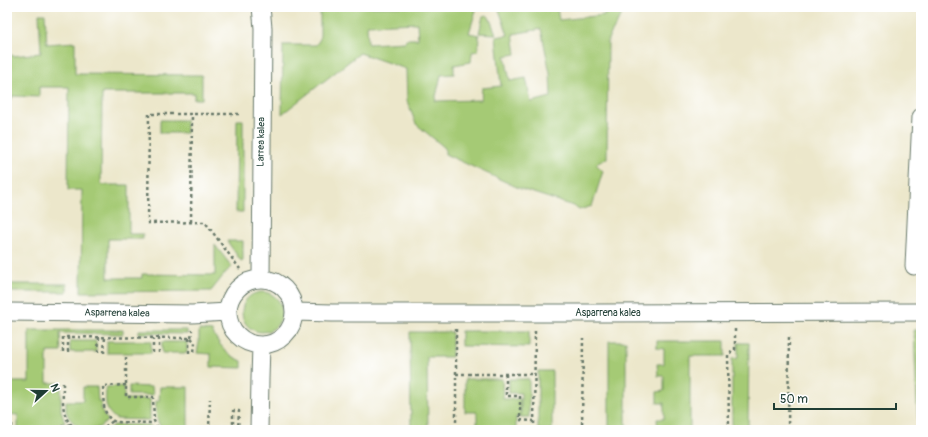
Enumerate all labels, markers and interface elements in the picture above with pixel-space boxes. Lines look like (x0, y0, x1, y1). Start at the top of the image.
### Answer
street label: Larrea kalea (255, 117, 267, 167)
street label: Asparrena kalea (84, 306, 150, 320)
street label: Asparrena kalea (575, 307, 641, 319)
north arrow (26, 371, 66, 411)
text: N (47, 382, 62, 394)
scale bar (774, 385, 896, 411)
text: 50 m (780, 392, 808, 407)

